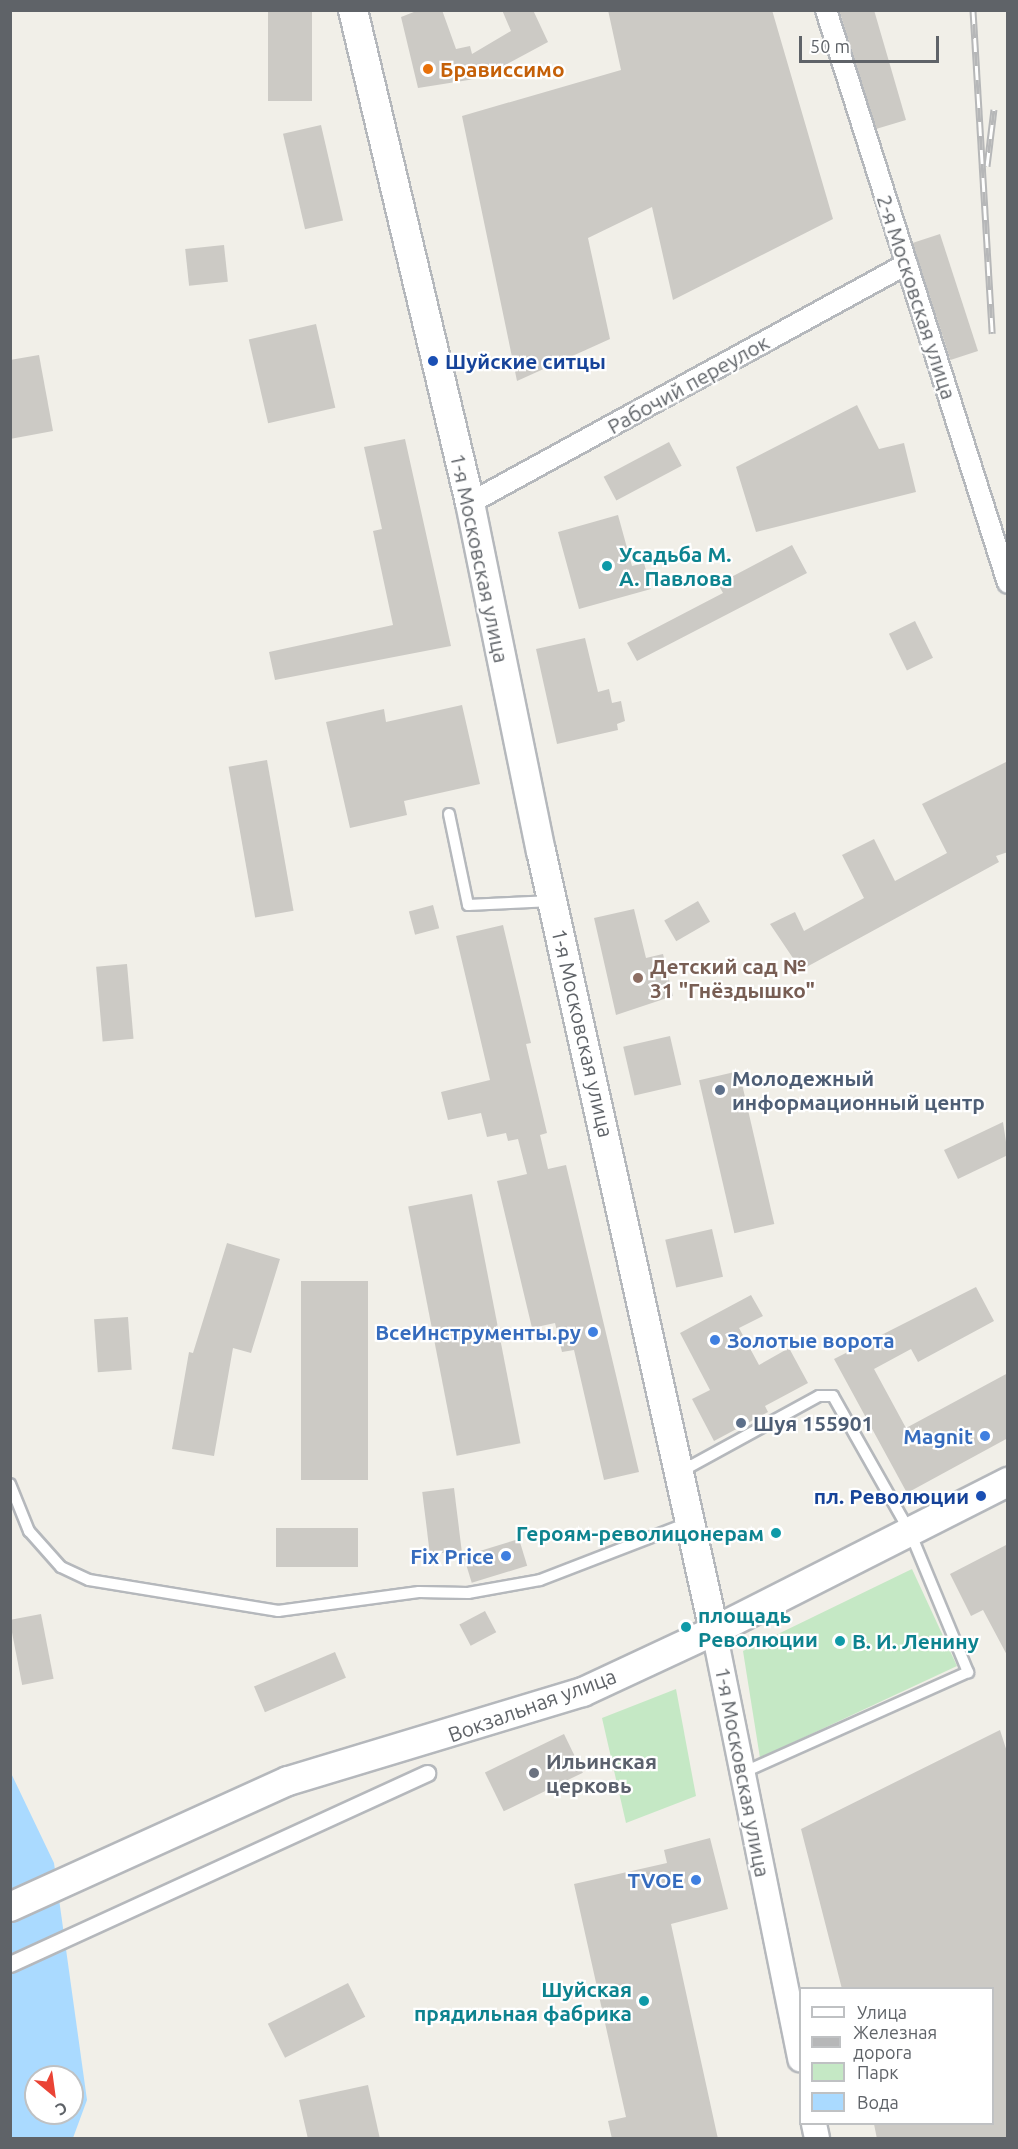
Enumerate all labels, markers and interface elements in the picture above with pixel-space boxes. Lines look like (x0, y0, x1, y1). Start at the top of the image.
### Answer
scale bar (802, 24, 942, 62)
text: 50 m (810, 36, 850, 56)
place label: Брависсимо (440, 56, 565, 82)
marker: Брависсимо (421, 62, 435, 76)
street label: 2-я Московская улица (872, 192, 962, 402)
street label: Рабочий переулок (603, 329, 773, 439)
place label: Шуйские ситцы (445, 348, 606, 374)
marker: Шуйские ситцы (426, 354, 440, 368)
street label: 1-я Московская улица (445, 451, 515, 665)
place label: Усадьба М. А. Павлова (619, 541, 733, 591)
marker: Усадьба М. А. Павлова (600, 559, 614, 573)
street label: 1-я Московская улица (547, 926, 619, 1140)
place label: Детский сад № 31 "Гнёздышко" (650, 953, 815, 1003)
marker: Детский сад № 31 "Гнёздышко" (631, 971, 645, 985)
place label: Молодежный информационный центр (732, 1065, 985, 1115)
marker: Молодежный информационный центр (713, 1083, 727, 1097)
place label: ВсеИнструменты.ру (375, 1319, 581, 1345)
marker: ВсеИнструменты.ру (586, 1325, 600, 1339)
place label: Золотые ворота (727, 1327, 895, 1353)
marker: Золотые ворота (708, 1333, 722, 1347)
place label: Шуя 155901 (753, 1410, 873, 1436)
marker: Шуя 155901 (734, 1416, 748, 1430)
place label: Magnit (903, 1423, 973, 1449)
marker: Magnit (978, 1429, 992, 1443)
place label: пл. Революции (814, 1483, 969, 1509)
marker: пл. Революции (974, 1489, 988, 1503)
place label: Героям-револицонерам (516, 1520, 764, 1546)
marker: Героям-револицонерам (769, 1526, 783, 1540)
place label: Fix Price (410, 1543, 494, 1569)
marker: Fix Price (499, 1549, 513, 1563)
place label: площадь Революции (698, 1602, 818, 1652)
marker: площадь Революции (679, 1620, 693, 1634)
place label: В. И. Ленину (852, 1628, 979, 1654)
marker: В. И. Ленину (833, 1634, 847, 1648)
street label: Вокзальная улица (444, 1663, 620, 1747)
street label: 1-я Московская улица (710, 1665, 776, 1879)
place label: Ильинская церковь (546, 1748, 657, 1798)
marker: Ильинская церковь (527, 1766, 541, 1780)
place label: TVOE (627, 1867, 684, 1893)
marker: TVOE (689, 1873, 703, 1887)
place label: Шуйская прядильная фабрика (414, 1976, 632, 2026)
legend (799, 1987, 994, 2125)
marker: Шуйская прядильная фабрика (637, 1994, 651, 2008)
text: Улица (857, 2002, 907, 2022)
text: Железная дорога (853, 2022, 937, 2062)
text: Парк (857, 2062, 898, 2082)
north arrow (24, 2065, 84, 2125)
text: Вода (857, 2092, 899, 2112)
text: С (53, 2099, 71, 2119)

